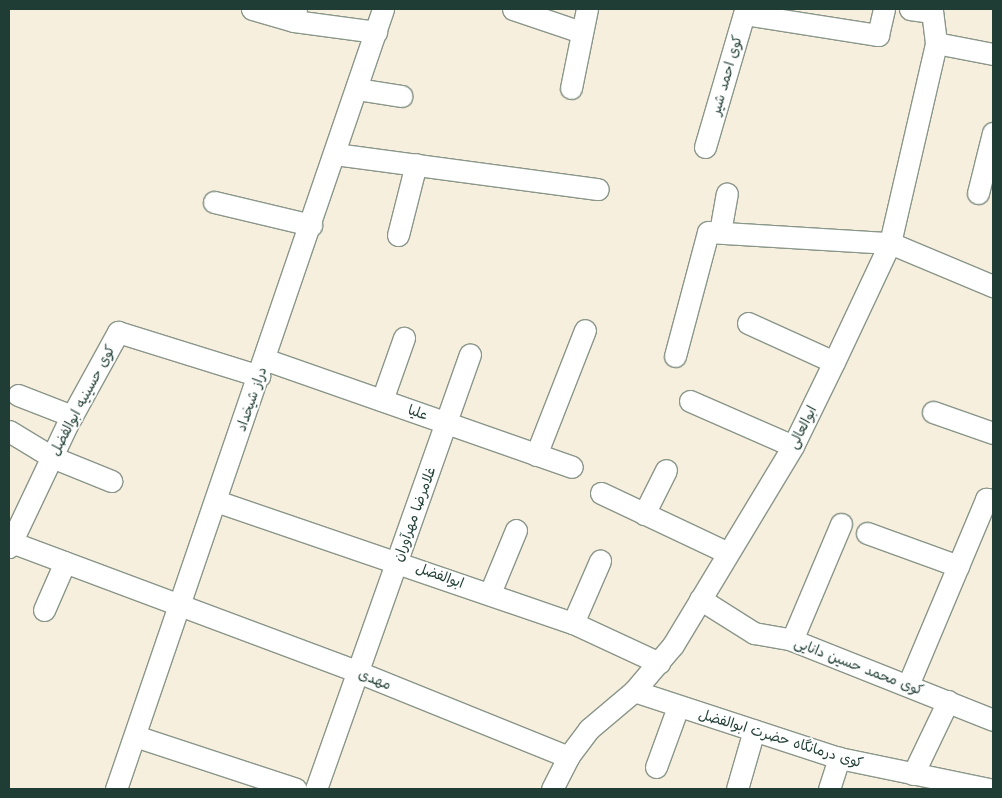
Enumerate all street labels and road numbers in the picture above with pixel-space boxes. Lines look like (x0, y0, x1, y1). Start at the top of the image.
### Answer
street label: کوی احمد شیر (707, 33, 745, 117)
street label: کوی حسینیه ابوالفضل (46, 342, 118, 458)
street label: دراز شیخداد (232, 365, 270, 433)
street label: علیا (406, 401, 430, 423)
street label: ابوالعالی (784, 403, 820, 451)
street label: غلامرضا مهرآوران (389, 464, 439, 564)
street label: ابوالفضل (414, 559, 466, 591)
street label: کوی محمد حسین دانایی (792, 634, 926, 698)
street label: مهدی (356, 665, 394, 693)
street label: کوی درمانگاه حضرت ابوالفضل (697, 705, 865, 771)

